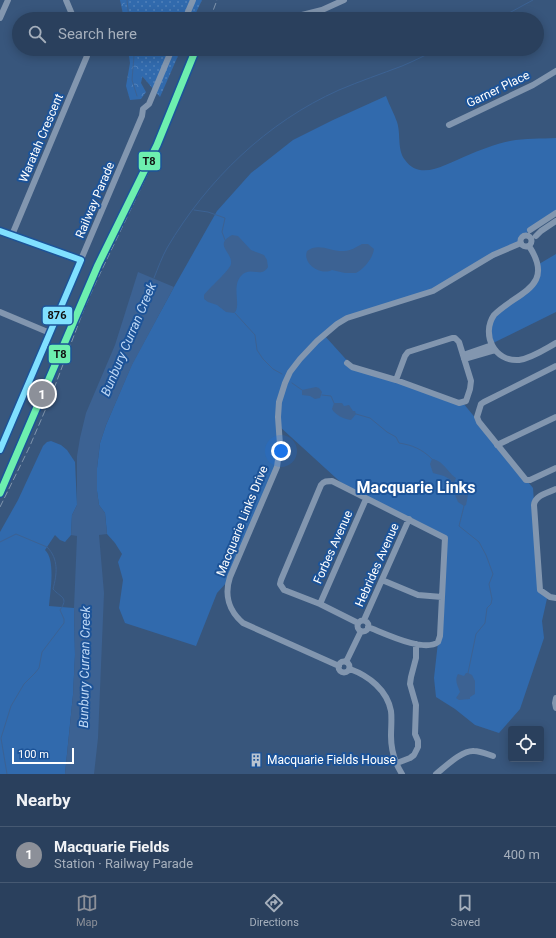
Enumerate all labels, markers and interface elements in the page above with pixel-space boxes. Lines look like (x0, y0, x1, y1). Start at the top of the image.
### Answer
search box (12, 12, 544, 56)
icon: search (26, 23, 48, 45)
text: Search here (58, 25, 137, 43)
street label: Garner Place (464, 68, 532, 110)
street label: Waratah Crescent (16, 92, 66, 184)
line badge: T8 (138, 151, 161, 171)
text: T8 (142, 155, 156, 168)
street label: Railway Parade (73, 160, 117, 240)
water label: Bunbury Curran Creek (98, 280, 159, 398)
line badge: 876 (42, 306, 73, 325)
text: 876 (48, 309, 66, 322)
line badge: T8 (48, 344, 71, 364)
text: T8 (53, 348, 67, 361)
pin: 1 (29, 379, 55, 409)
your location (271, 441, 291, 461)
street label: Macquarie Links Drive (213, 464, 271, 578)
district label: Macquarie Links (357, 478, 475, 497)
street label: Forbes Avenue (311, 508, 355, 586)
street label: Hebrides Avenue (352, 521, 402, 609)
water label: Bunbury Curran Creek (76, 605, 93, 728)
map controls (508, 726, 544, 762)
button: locate (508, 726, 544, 762)
scale bar (12, 746, 74, 765)
text: 100 m (18, 748, 49, 761)
building icon: Macquarie Fields House (248, 752, 264, 768)
place label: Macquarie Fields House (267, 753, 396, 767)
text: Nearby (16, 790, 71, 810)
text: Macquarie Fields (54, 838, 170, 856)
text: 1 (25, 847, 33, 862)
text: 400 m (503, 847, 540, 862)
text: Station · Railway Parade (54, 856, 193, 871)
tab: Map (76, 892, 98, 929)
tab: Directions (249, 892, 299, 929)
tab: Saved (450, 892, 480, 929)

